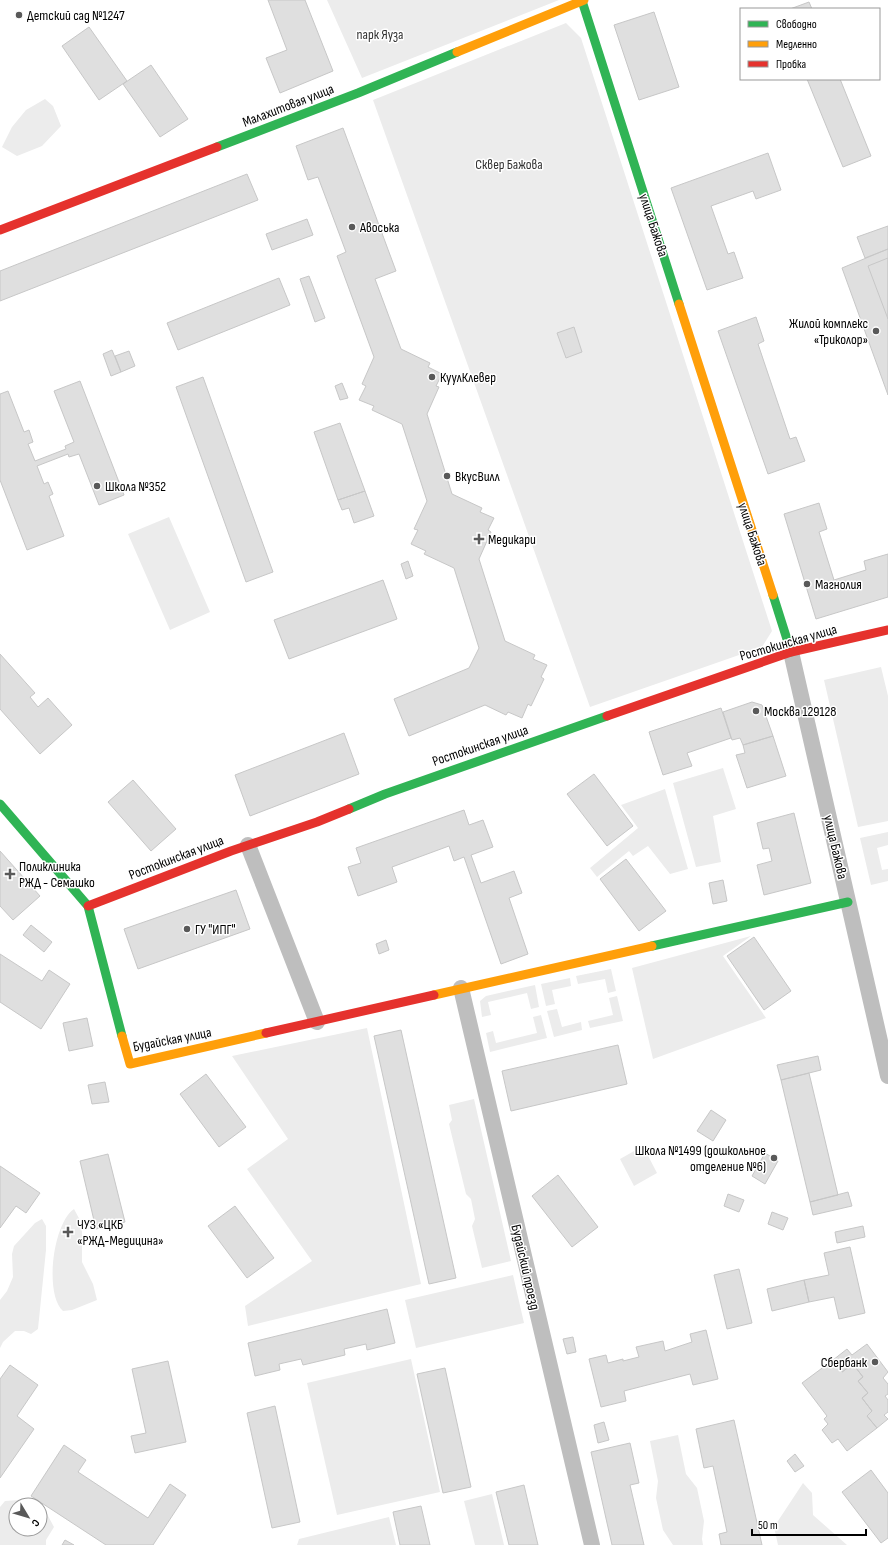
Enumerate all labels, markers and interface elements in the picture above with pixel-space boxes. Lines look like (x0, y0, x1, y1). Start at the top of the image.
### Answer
place label: Детский сад №1247 (27, 7, 125, 24)
legend (740, 8, 880, 80)
marker: Детский сад №1247 (14, 10, 24, 20)
text: Свободно (776, 17, 817, 32)
park label: парк Яуза (357, 26, 403, 43)
text: Медленно (776, 37, 817, 52)
text: Пробка (776, 57, 807, 72)
street label: Малахитовая улица (240, 80, 336, 131)
park label: Сквер Бажова (475, 156, 543, 173)
street label: улица Бажова (635, 191, 672, 259)
place label: Авоська (359, 219, 399, 236)
marker: Авоська (347, 222, 357, 232)
place label: Жилой комплекс «Триколор» (789, 315, 868, 348)
marker: Жилой комплекс «Триколор» (871, 326, 881, 336)
place label: КуулКлевер (440, 369, 496, 386)
marker: КуулКлевер (427, 372, 437, 382)
place label: ВкусВилл (455, 468, 500, 485)
marker: ВкусВилл (442, 471, 452, 481)
place label: Школа №352 (105, 478, 166, 495)
marker: Школа №352 (92, 481, 102, 491)
street label: улица Бажова (734, 500, 771, 568)
place label: Медикари (488, 531, 536, 548)
marker: Медикари (473, 533, 485, 545)
place label: Магнолия (815, 576, 862, 593)
marker: Магнолия (802, 579, 812, 589)
street label: Ростокинская улица (738, 620, 839, 664)
place label: Москва 129128 (764, 703, 836, 720)
marker: Москва 129128 (751, 706, 761, 716)
street label: Ростокинская улица (430, 721, 530, 770)
street label: улица Бажова (820, 813, 851, 881)
street label: Ростокинская улица (126, 832, 226, 883)
place label: Поликлиника РЖД - Семашко (19, 858, 95, 891)
marker: Поликлиника РЖД - Семашко (4, 868, 16, 880)
place label: ГУ "ИПГ" (195, 921, 236, 938)
marker: ГУ "ИПГ" (182, 924, 192, 934)
street label: Будайская улица (131, 1024, 213, 1055)
place label: Школа №1499 (дошкольное отделение №6) (635, 1142, 766, 1175)
marker: Школа №1499 (дошкольное отделение №6) (769, 1153, 779, 1163)
place label: ЧУЗ «ЦКБ «РЖД-Медицина» (77, 1216, 164, 1249)
street label: Будайский проезд (507, 1223, 544, 1312)
marker: ЧУЗ «ЦКБ «РЖД-Медицина» (62, 1226, 74, 1238)
place label: Сбербанк (821, 1354, 868, 1371)
marker: Сбербанк (870, 1357, 880, 1367)
north arrow (8, 1497, 48, 1537)
scale bar (752, 1511, 866, 1537)
text: С (28, 1517, 42, 1529)
text: 50 m (758, 1518, 778, 1533)

